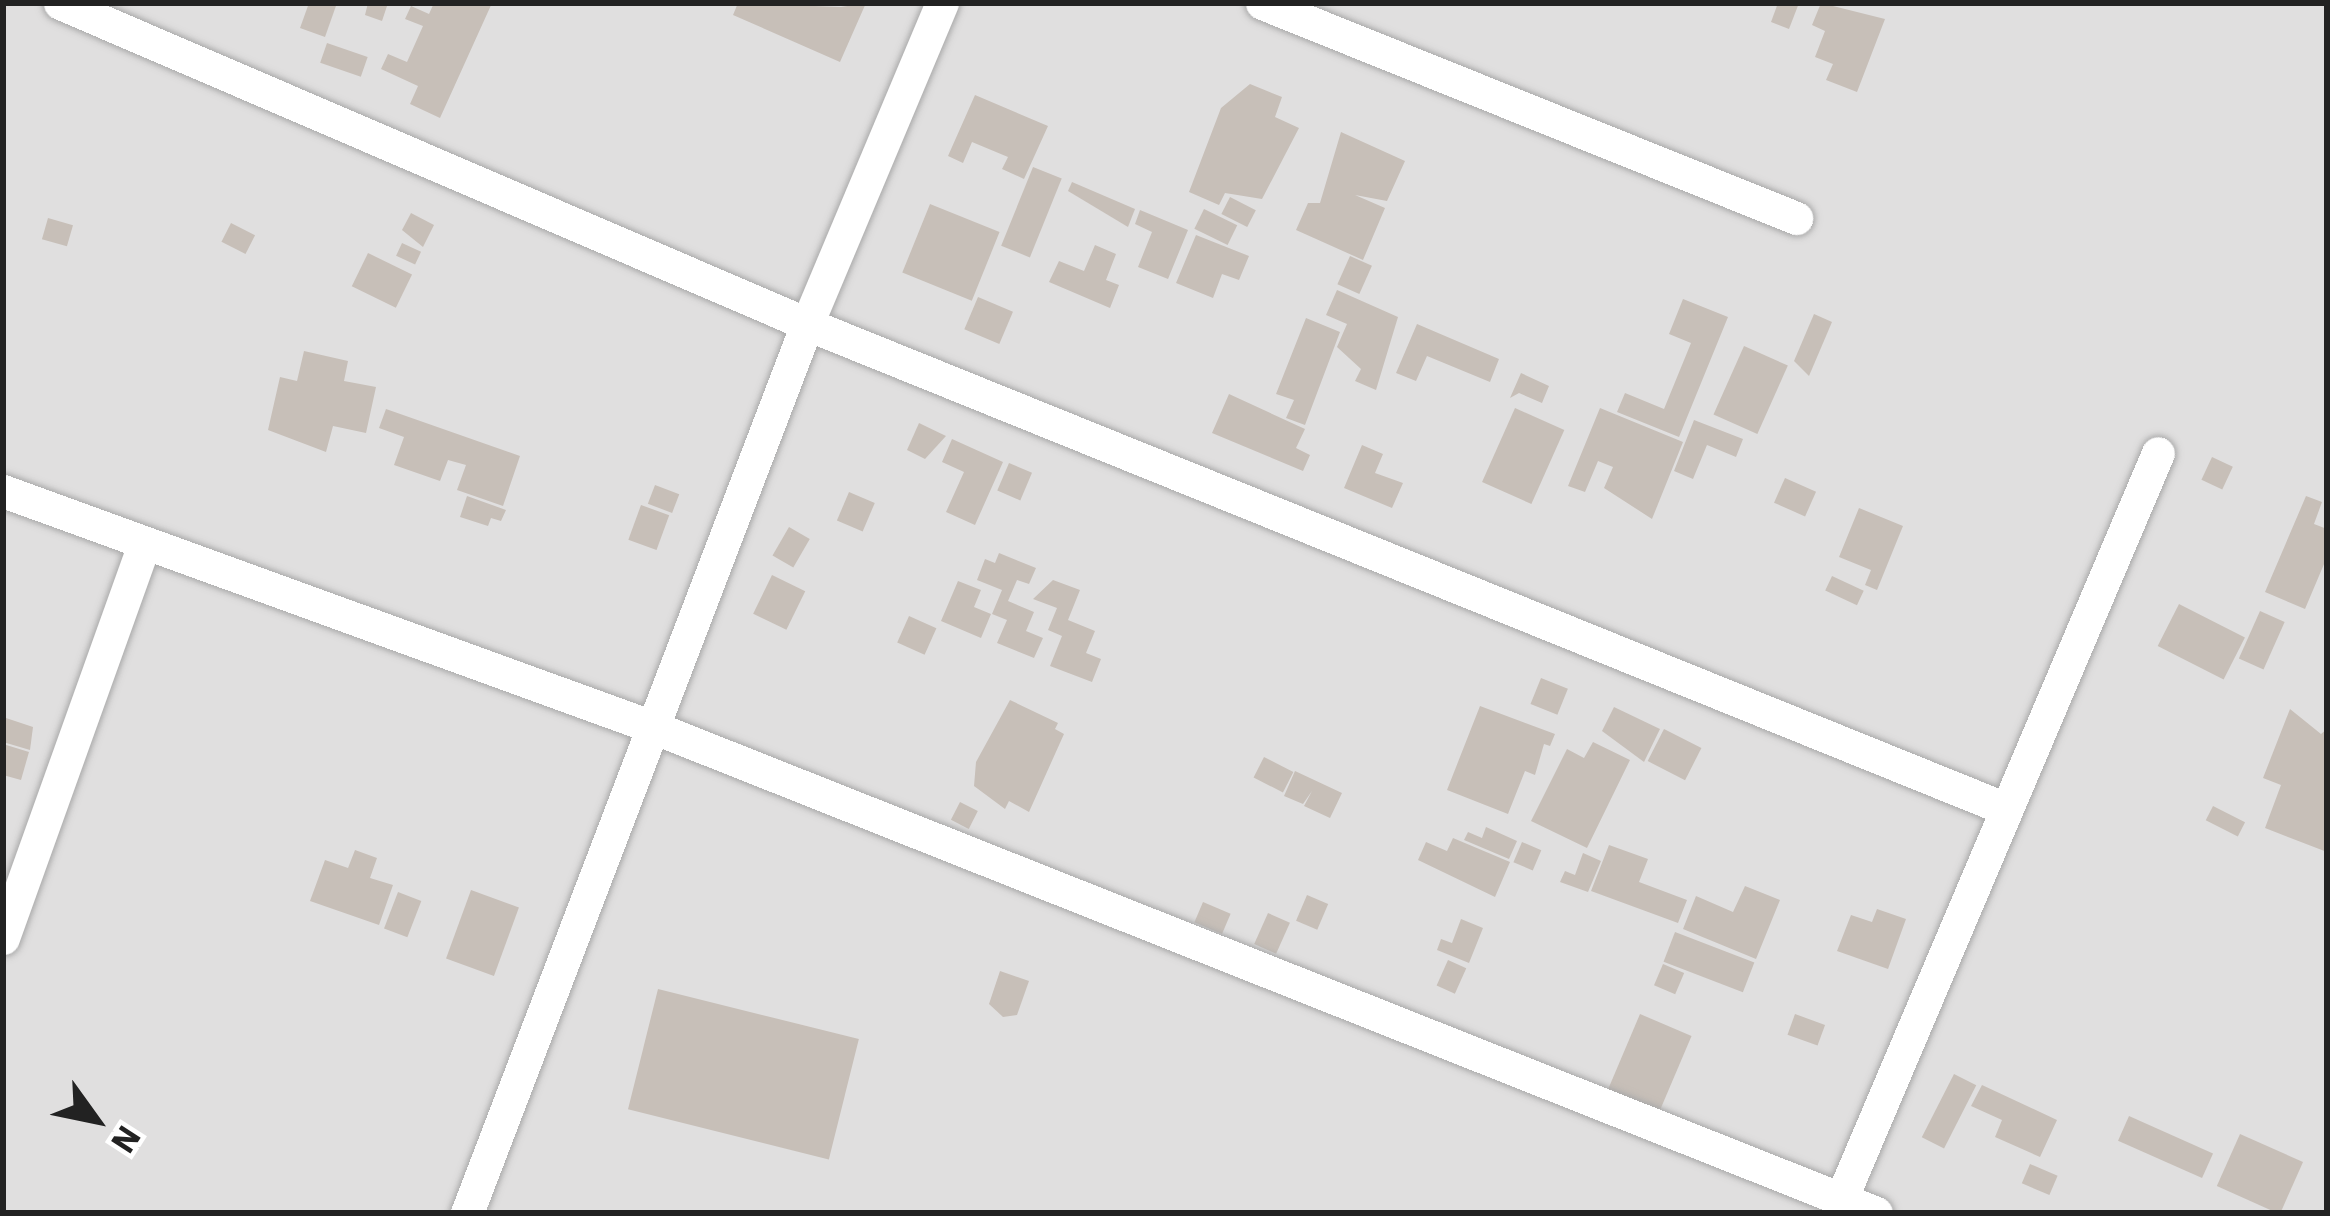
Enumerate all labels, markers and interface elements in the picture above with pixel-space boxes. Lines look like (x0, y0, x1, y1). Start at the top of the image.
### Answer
north arrow (36, 1060, 156, 1180)
text: N (102, 1118, 151, 1162)

